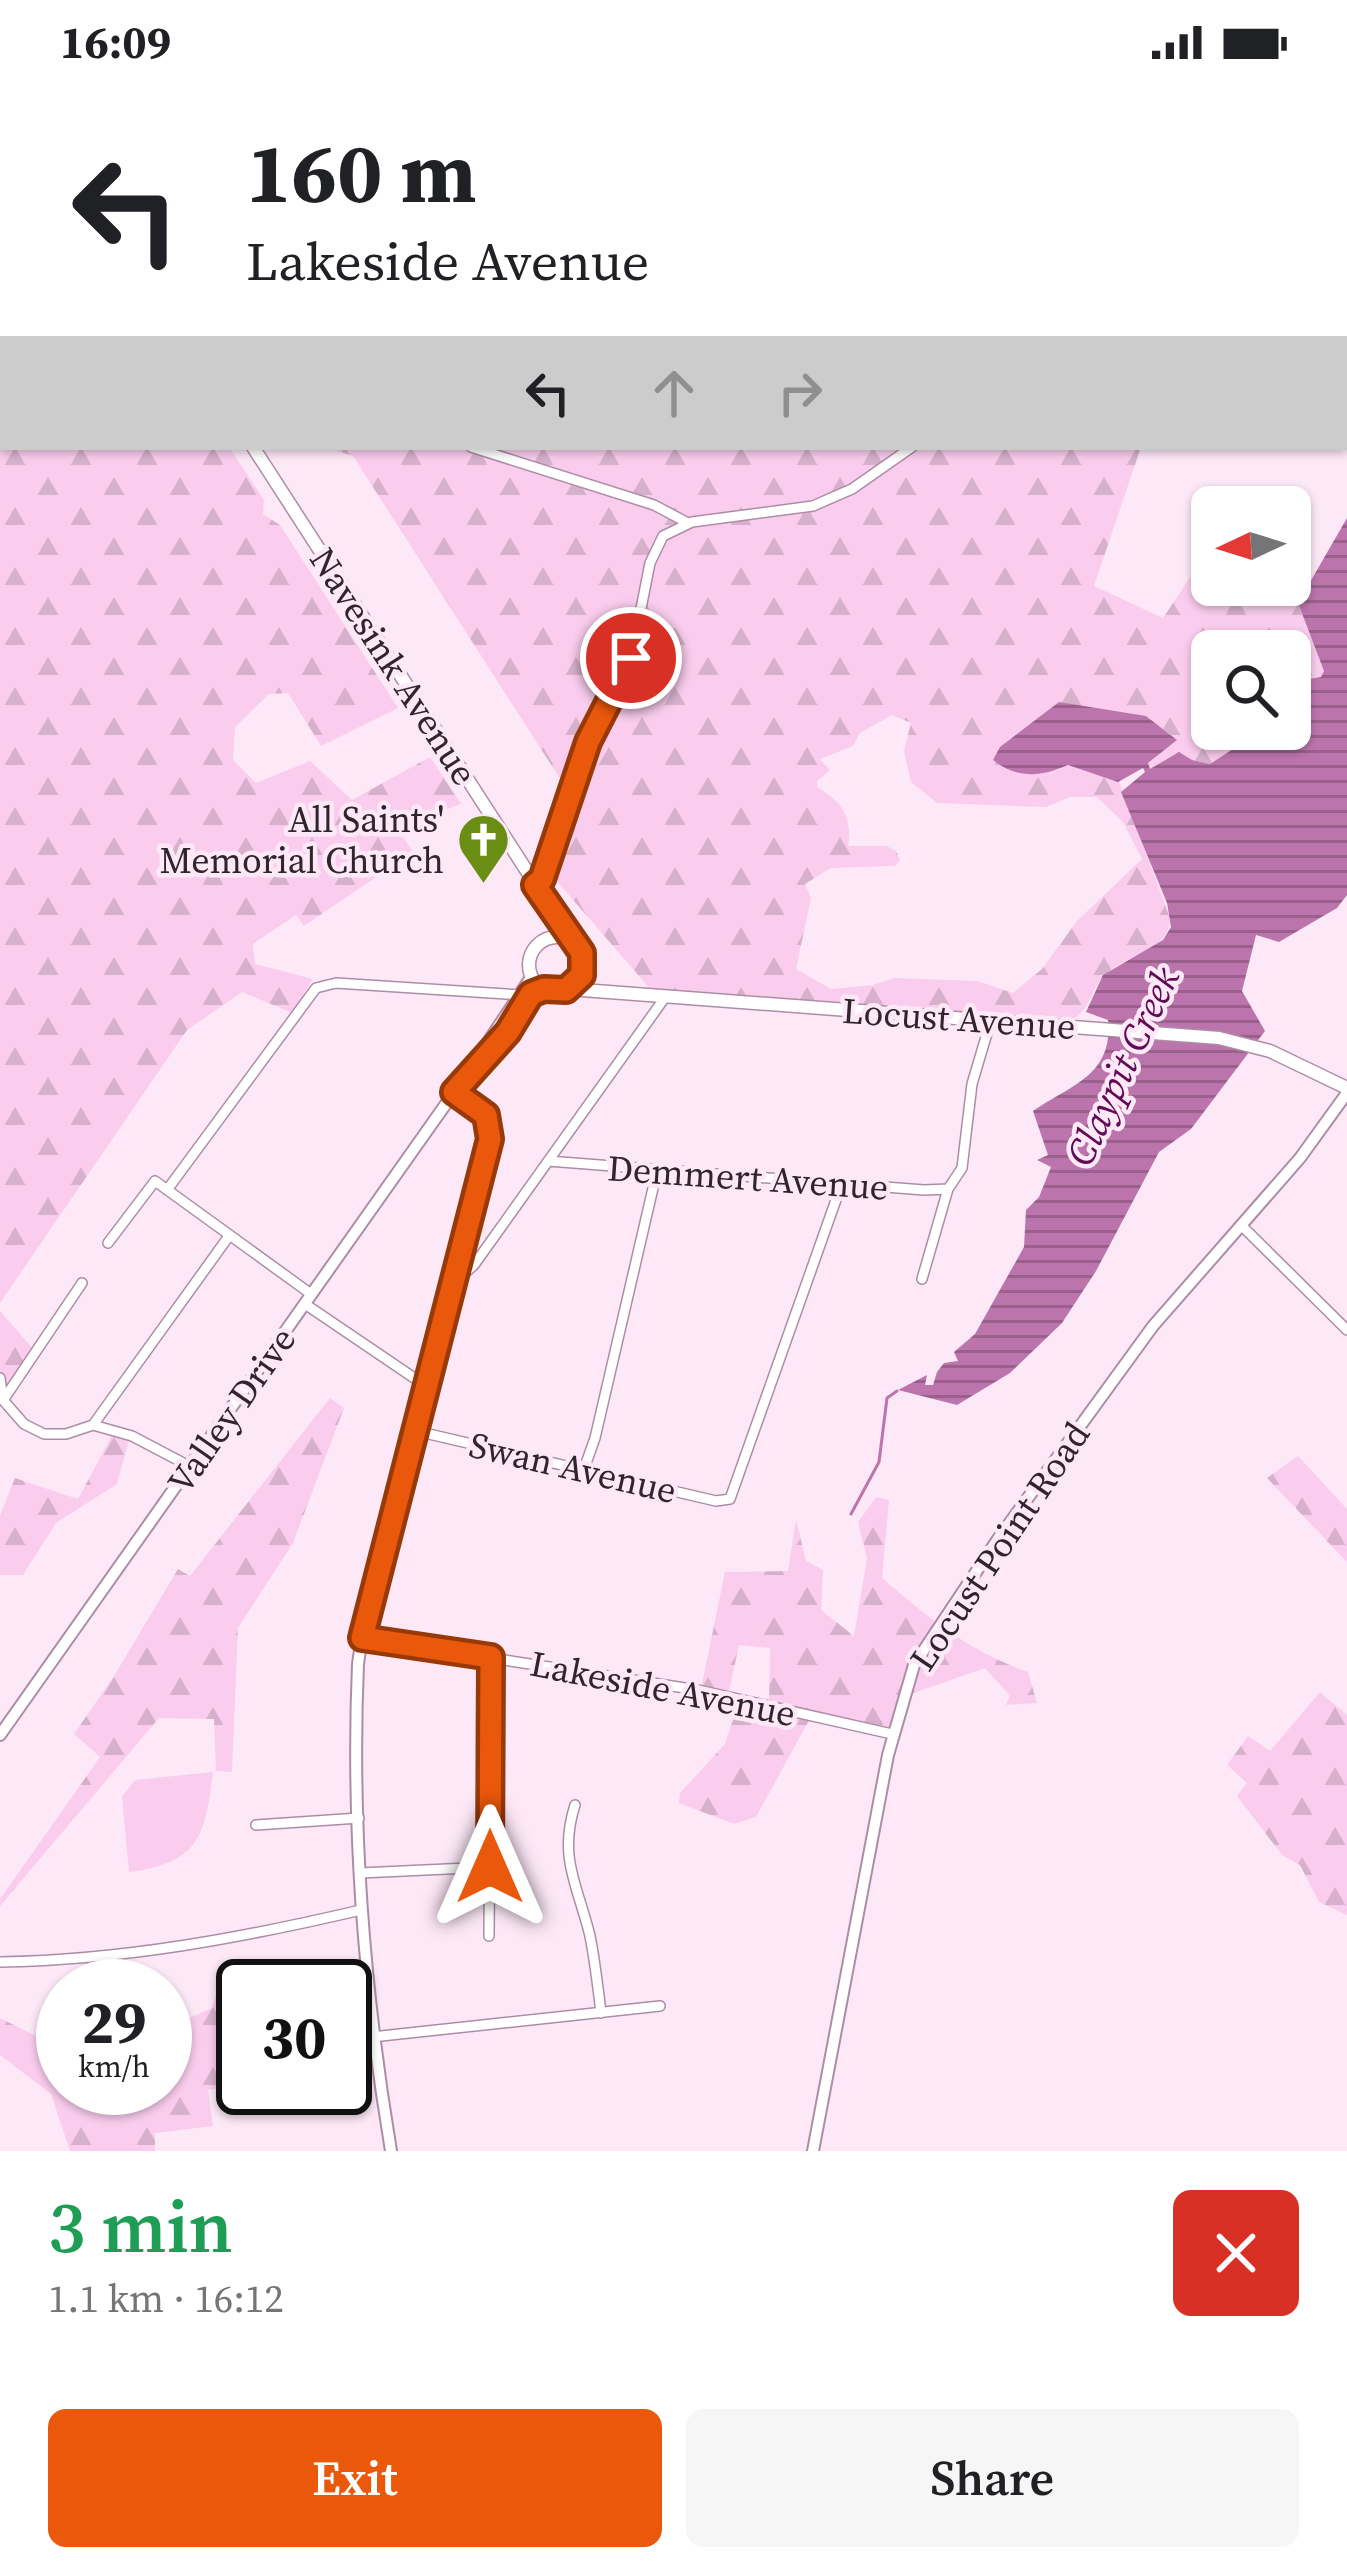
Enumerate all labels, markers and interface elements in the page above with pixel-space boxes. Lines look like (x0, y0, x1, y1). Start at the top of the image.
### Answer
text: 16:09 (60, 11, 171, 73)
text: 160 m (246, 115, 477, 230)
icon: left (48, 132, 204, 288)
text: Lakeside Avenue (246, 224, 649, 298)
icon: left (515, 360, 581, 426)
icon: ahead (641, 360, 707, 426)
icon: right (767, 360, 833, 426)
north arrow (1191, 486, 1311, 606)
map controls (1191, 486, 1311, 750)
street label: Navesink Avenue (298, 538, 489, 794)
pin (580, 607, 682, 709)
icon: arrive (598, 625, 664, 691)
button: search (1191, 630, 1311, 750)
place label: All Saints' Memorial Church (159, 795, 444, 885)
church icon: All Saints' Memorial Church (455, 812, 511, 886)
water label: Claypit Creek (1053, 958, 1192, 1174)
street label: Locust Avenue (841, 986, 1077, 1051)
street label: Demmert Avenue (606, 1143, 890, 1212)
street label: Valley Drive (156, 1317, 307, 1503)
street label: Locust Point Road (898, 1412, 1101, 1680)
street label: Swan Avenue (464, 1420, 681, 1515)
street label: Lakeside Avenue (526, 1639, 800, 1738)
position arrow (427, 1804, 553, 1930)
speed limit sign: 30 (216, 1959, 372, 2115)
text: 29 (81, 1981, 147, 2063)
text: km/h (78, 2046, 150, 2087)
text: 3 min (48, 2177, 233, 2276)
button: close (1173, 2190, 1299, 2316)
text: 1.1 km · 16:12 (48, 2272, 284, 2325)
button: Exit (48, 2409, 662, 2547)
button: Share (686, 2409, 1299, 2547)

